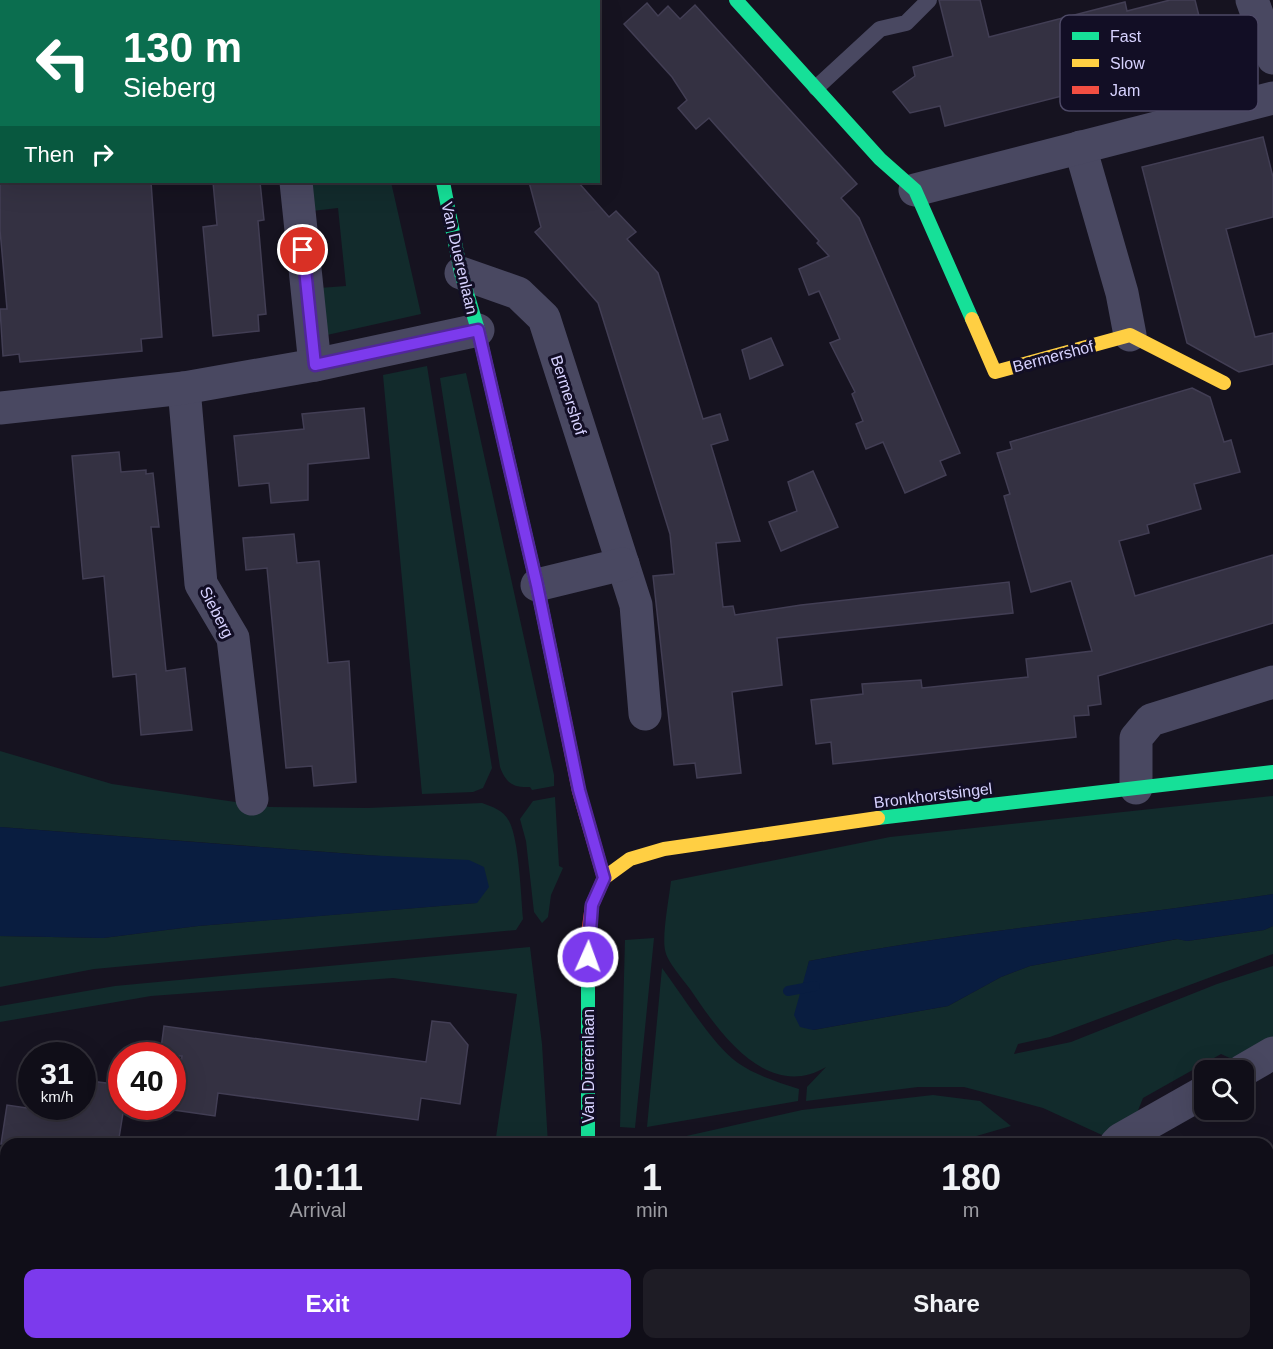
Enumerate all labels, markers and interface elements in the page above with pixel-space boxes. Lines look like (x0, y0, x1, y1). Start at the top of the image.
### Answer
legend (1060, 15, 1258, 111)
icon: left (24, 24, 102, 102)
text: 130 m (123, 24, 242, 71)
text: Fast (1110, 28, 1142, 45)
text: Slow (1110, 55, 1145, 72)
text: Sieberg (123, 73, 216, 103)
text: Jam (1110, 82, 1140, 99)
icon: right (86, 138, 119, 171)
text: Then (24, 142, 74, 167)
street label: Van Duerenlaan (438, 200, 481, 316)
pin (277, 224, 328, 275)
icon: arrive (286, 233, 319, 266)
street label: Bermershof (1011, 337, 1096, 375)
street label: Bermershof (548, 353, 590, 438)
street label: Sieberg (196, 584, 237, 641)
street label: Bronkhorstsingel (873, 780, 993, 811)
position arrow (556, 925, 620, 989)
street label: Van Duerenlaan (580, 1009, 597, 1123)
speed limit sign: 40 (108, 1042, 186, 1120)
text: 31 (40, 1057, 74, 1090)
map controls (1194, 1060, 1254, 1120)
button: search (1194, 1060, 1254, 1120)
text: km/h (41, 1088, 73, 1105)
text: 10:11 (273, 1157, 363, 1198)
text: 1 (642, 1157, 662, 1198)
text: 180 (941, 1157, 1001, 1198)
text: Arrival (290, 1199, 346, 1221)
text: min (636, 1199, 668, 1221)
text: m (963, 1199, 979, 1221)
button: Exit (24, 1269, 631, 1338)
button: Share (643, 1269, 1250, 1338)

